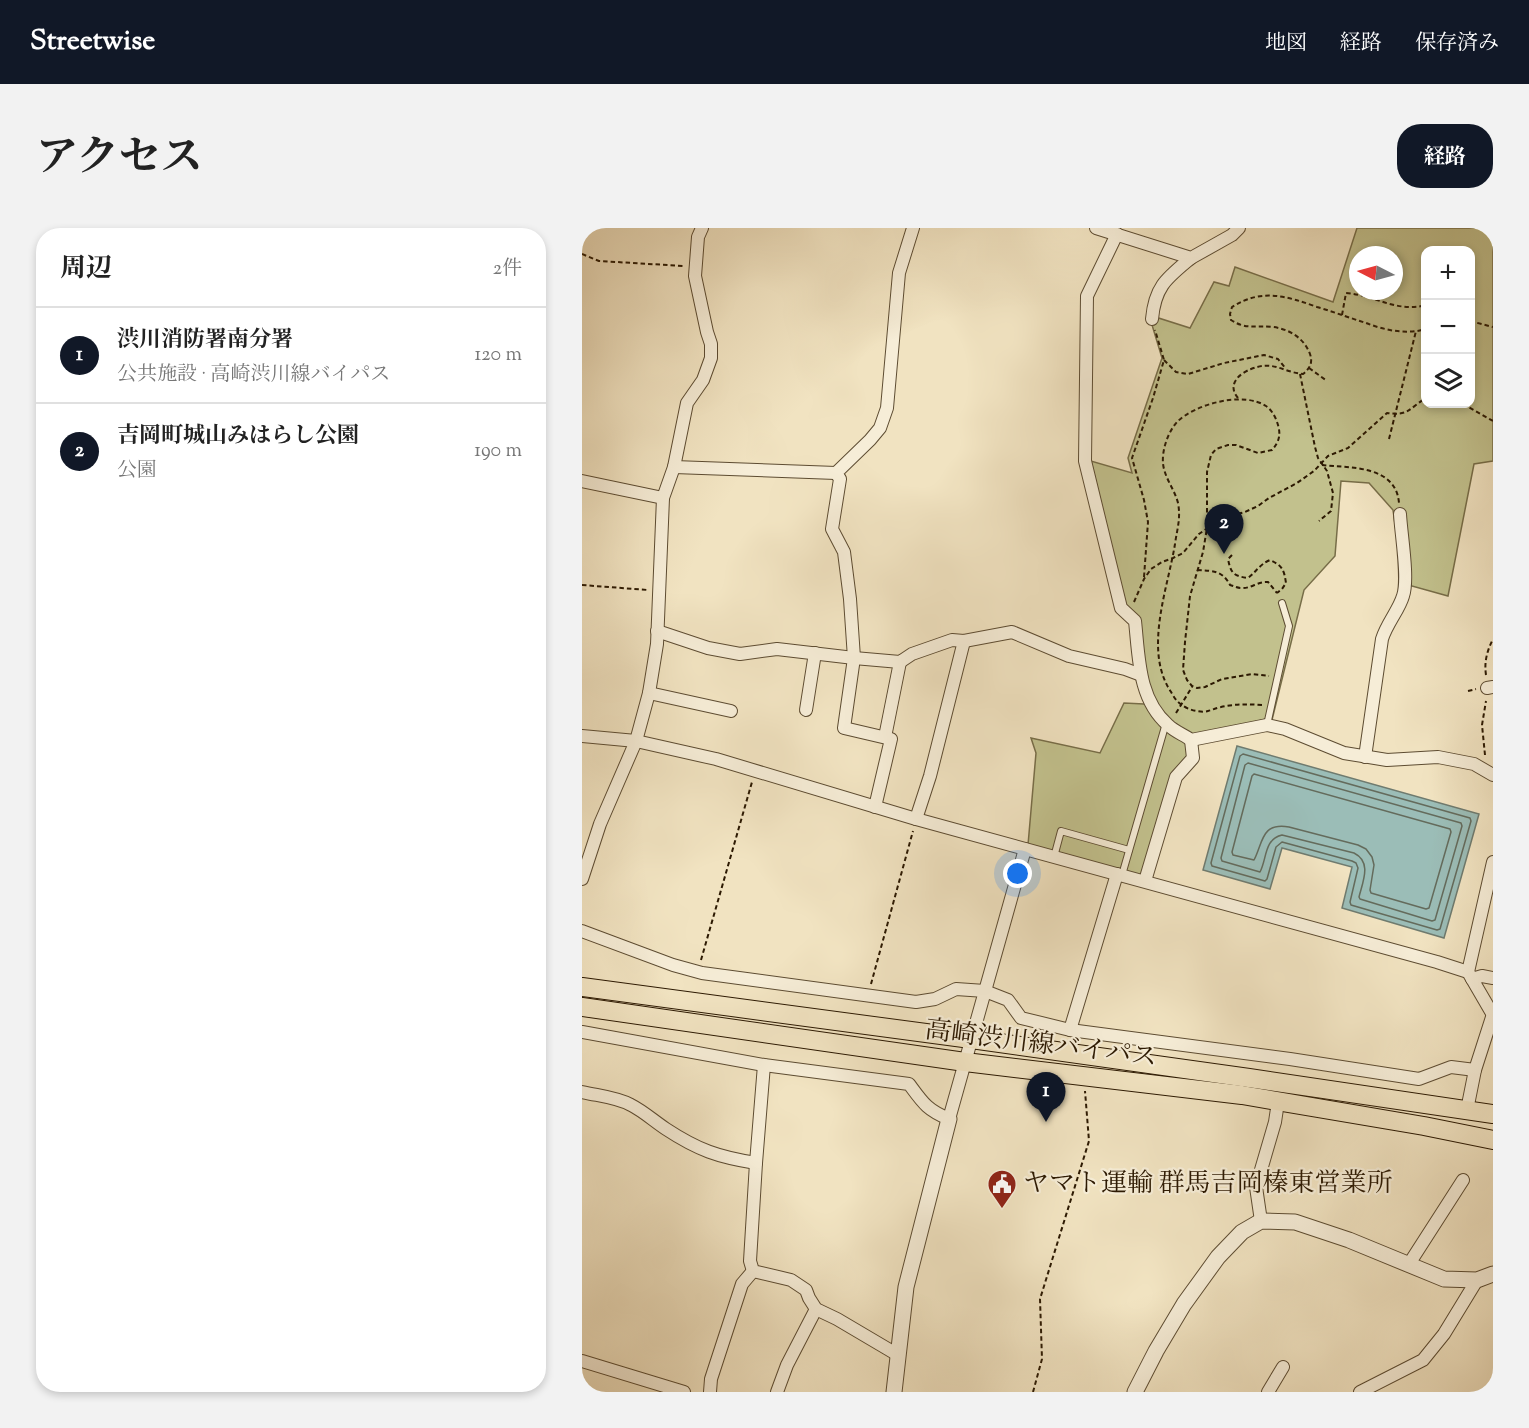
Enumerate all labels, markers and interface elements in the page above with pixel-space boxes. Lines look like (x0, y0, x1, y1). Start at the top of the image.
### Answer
text: Streetwise (30, 22, 155, 62)
text: 地図 (1265, 29, 1307, 59)
text: 経路 (1340, 29, 1382, 59)
text: 保存済み (1415, 29, 1499, 59)
button: 経路 (1397, 124, 1493, 188)
text: アクセス (36, 130, 203, 190)
north arrow (1349, 246, 1403, 300)
map controls (1421, 246, 1475, 408)
button: + (1421, 246, 1475, 300)
text: 周辺 (60, 251, 112, 288)
text: 2件 (493, 255, 522, 284)
button: − (1421, 300, 1475, 354)
text: 渋川消防署南分署 (117, 325, 293, 357)
text: 1 (76, 341, 83, 370)
text: 120 m (474, 341, 522, 370)
button: layers (1421, 354, 1475, 408)
text: 公共施設 · 高崎渋川線バイパス (117, 361, 390, 390)
text: 吉岡町城山みはらし公園 (117, 421, 359, 453)
text: 2 (75, 437, 84, 466)
text: 190 m (474, 437, 522, 466)
text: 公園 (117, 457, 157, 486)
pin: 2 (1204, 504, 1244, 554)
your location (1003, 859, 1032, 888)
street label: 高崎渋川線バイパス (923, 1012, 1159, 1078)
pin: 1 (1026, 1072, 1066, 1122)
place label: ヤマト運輸 群馬吉岡榛東営業所 (1023, 1166, 1393, 1203)
public building icon: ヤマト運輸 群馬吉岡榛東営業所 (986, 1168, 1018, 1210)

